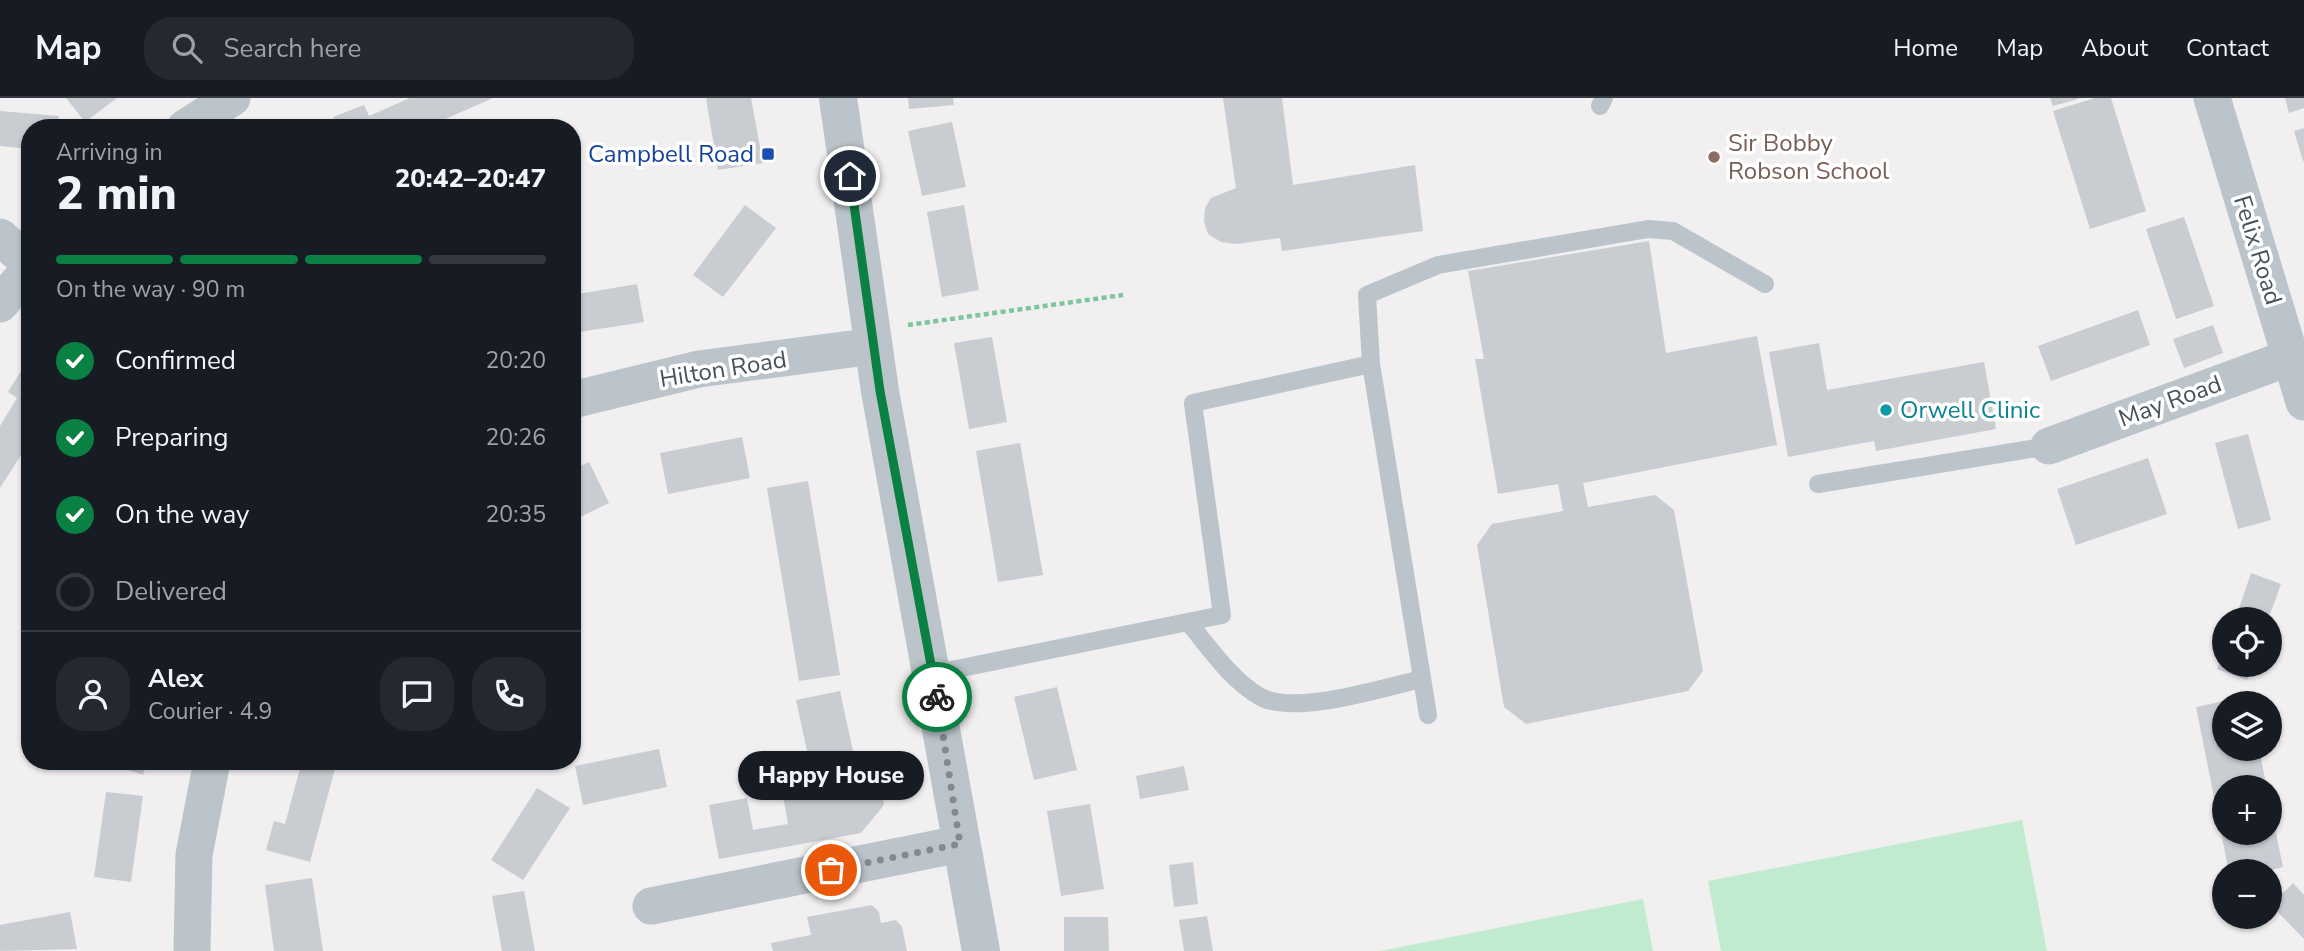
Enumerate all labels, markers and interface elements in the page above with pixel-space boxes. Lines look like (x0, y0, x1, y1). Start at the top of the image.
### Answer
search box (144, 17, 634, 80)
text: Map (35, 26, 102, 71)
icon: search (168, 29, 206, 67)
text: Search here (224, 31, 361, 66)
text: Home (1893, 32, 1958, 64)
text: Map (1996, 32, 2043, 64)
text: About (2081, 32, 2148, 64)
text: Contact (2186, 32, 2269, 64)
place label: Sir Bobby Robson School (1728, 127, 1889, 187)
text: Arriving in (56, 137, 163, 168)
place label: Campbell Road (588, 138, 754, 170)
marker: Campbell Road (760, 146, 776, 162)
pin (820, 146, 880, 206)
marker: Sir Bobby Robson School (1706, 149, 1722, 165)
icon: home (831, 157, 869, 195)
text: 20:42–20:47 (395, 161, 546, 196)
text: 2 min (56, 162, 177, 225)
street label: Felix Road (2226, 191, 2290, 309)
text: On the way · 90 m (56, 274, 245, 305)
icon: check (56, 342, 94, 380)
text: Confirmed (115, 343, 236, 378)
street label: Hilton Road (657, 343, 789, 395)
text: 20:20 (486, 345, 546, 376)
street label: May Road (2114, 368, 2226, 434)
place label: Orwell Clinic (1900, 394, 2040, 426)
marker: Orwell Clinic (1878, 402, 1894, 418)
icon: check (56, 419, 94, 457)
text: Preparing (115, 420, 228, 455)
text: 20:26 (486, 422, 546, 453)
icon: check (56, 496, 94, 534)
text: On the way (115, 497, 249, 532)
text: 20:35 (486, 499, 546, 530)
text: Delivered (115, 574, 227, 609)
map controls (2212, 607, 2282, 929)
button: locate (2212, 607, 2282, 677)
button: person (56, 657, 130, 731)
button: chat (380, 657, 454, 731)
button: phone (472, 657, 546, 731)
text: Alex (148, 661, 204, 696)
courier (902, 662, 972, 732)
icon: bike (918, 678, 956, 716)
button: layers (2212, 691, 2282, 761)
text: Courier · 4.9 (148, 696, 272, 727)
callout: Happy House (738, 751, 924, 800)
text: Happy House (758, 760, 904, 791)
button: + (2212, 775, 2282, 845)
pin (801, 840, 861, 900)
icon: bag (812, 851, 850, 889)
button: − (2212, 859, 2282, 929)

